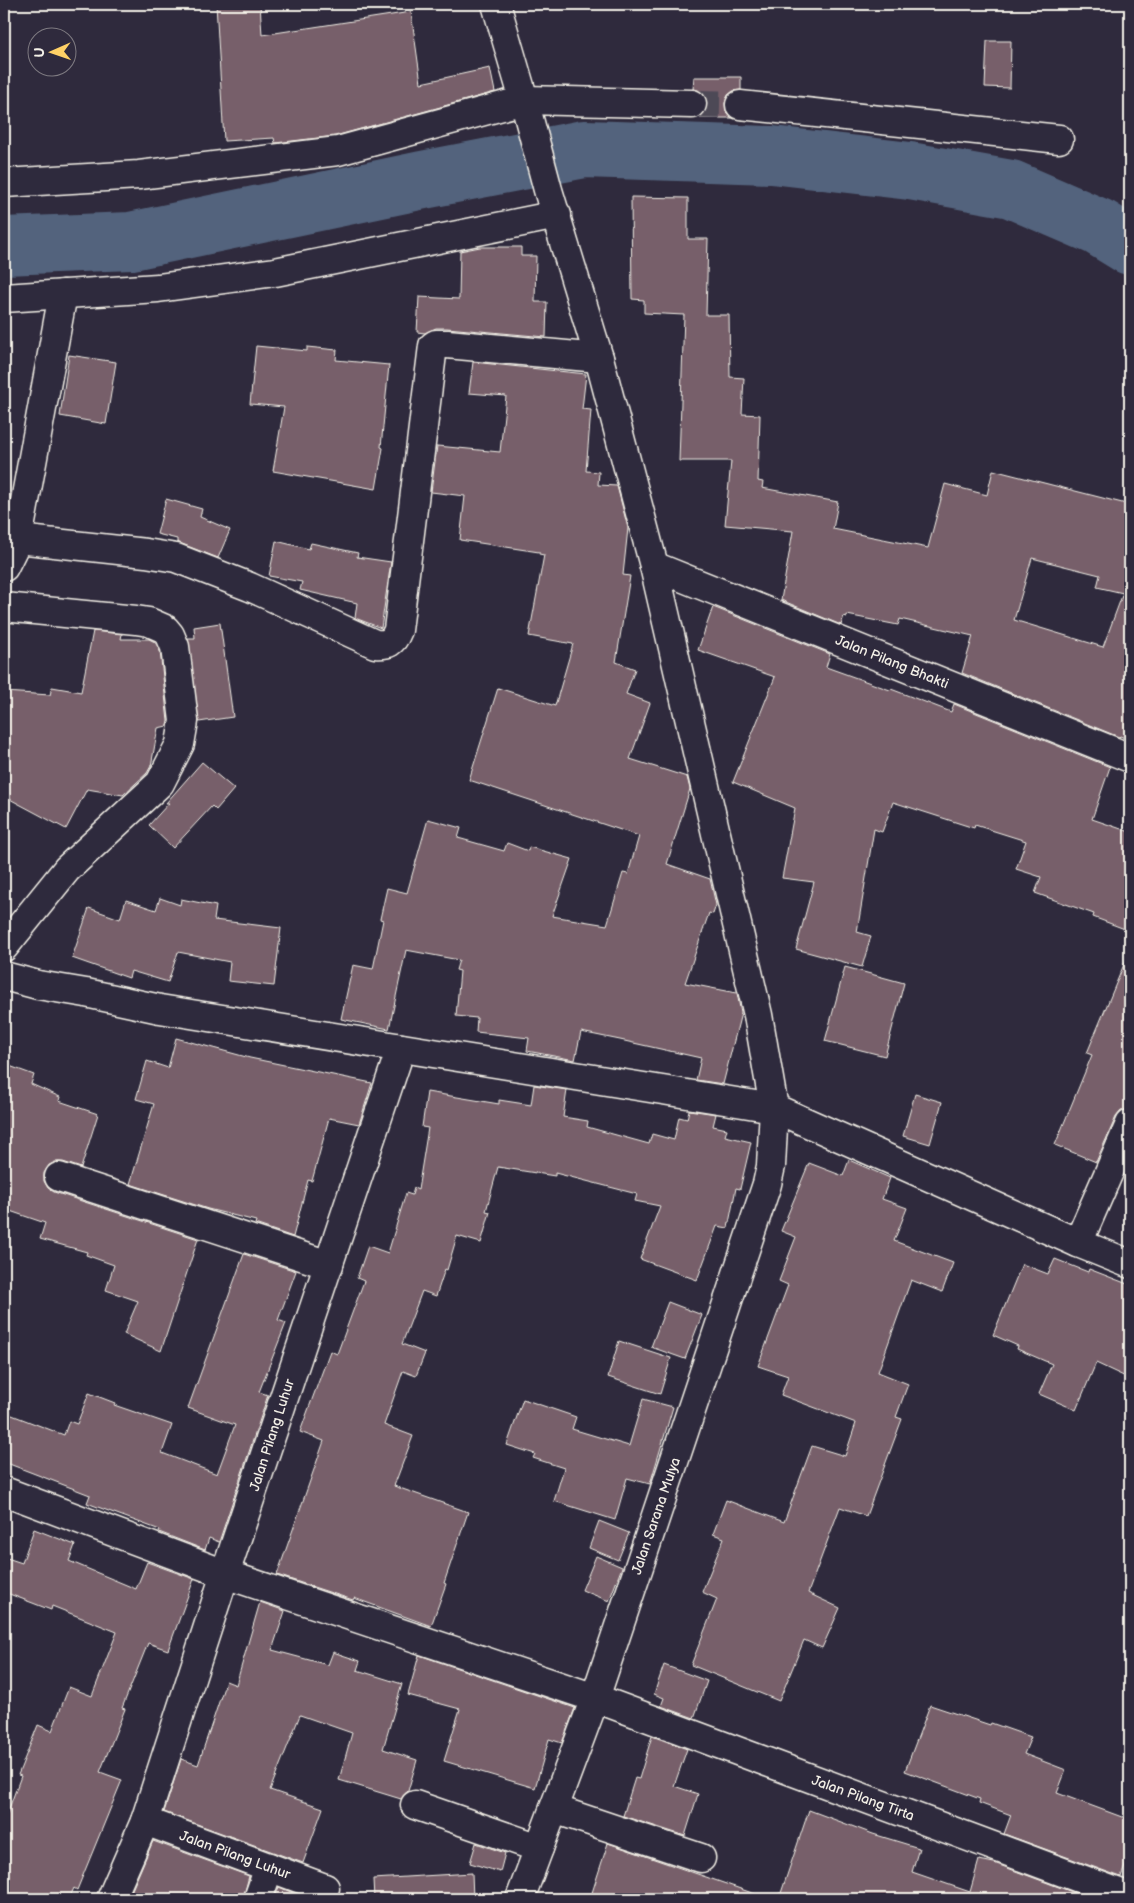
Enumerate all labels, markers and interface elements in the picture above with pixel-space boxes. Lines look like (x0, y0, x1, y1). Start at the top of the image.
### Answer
north arrow (28, 28, 78, 78)
text: U (31, 47, 48, 58)
street label: Jalan Pilang Bhakti (833, 632, 951, 692)
street label: Jalan Pilang Luhur (246, 1376, 298, 1493)
street label: Jalan Sarana Mulya (628, 1455, 684, 1577)
street label: Jalan Pilang Tirta (809, 1772, 917, 1824)
street label: Jalan Pilang Luhur (177, 1827, 294, 1883)

